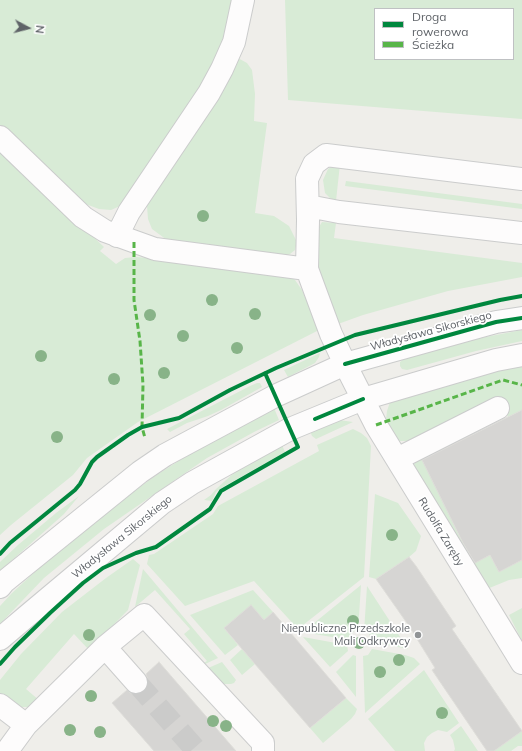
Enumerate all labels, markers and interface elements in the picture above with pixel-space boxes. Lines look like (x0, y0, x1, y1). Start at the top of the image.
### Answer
north arrow (8, 8, 48, 48)
legend (374, 8, 514, 60)
text: Droga rowerowa (412, 9, 468, 39)
text: N (32, 24, 47, 34)
text: Ścieżka (412, 37, 454, 52)
street label: Władysława Sikorskiego (369, 308, 493, 354)
street label: Władysława Sikorskiego (69, 492, 175, 582)
street label: Rudolfa Zaręby (415, 495, 467, 569)
place label: Niepubliczne Przedszkole Mali Odkrywcy (281, 622, 410, 648)
marker: Niepubliczne Przedszkole Mali Odkrywcy (413, 630, 423, 640)

